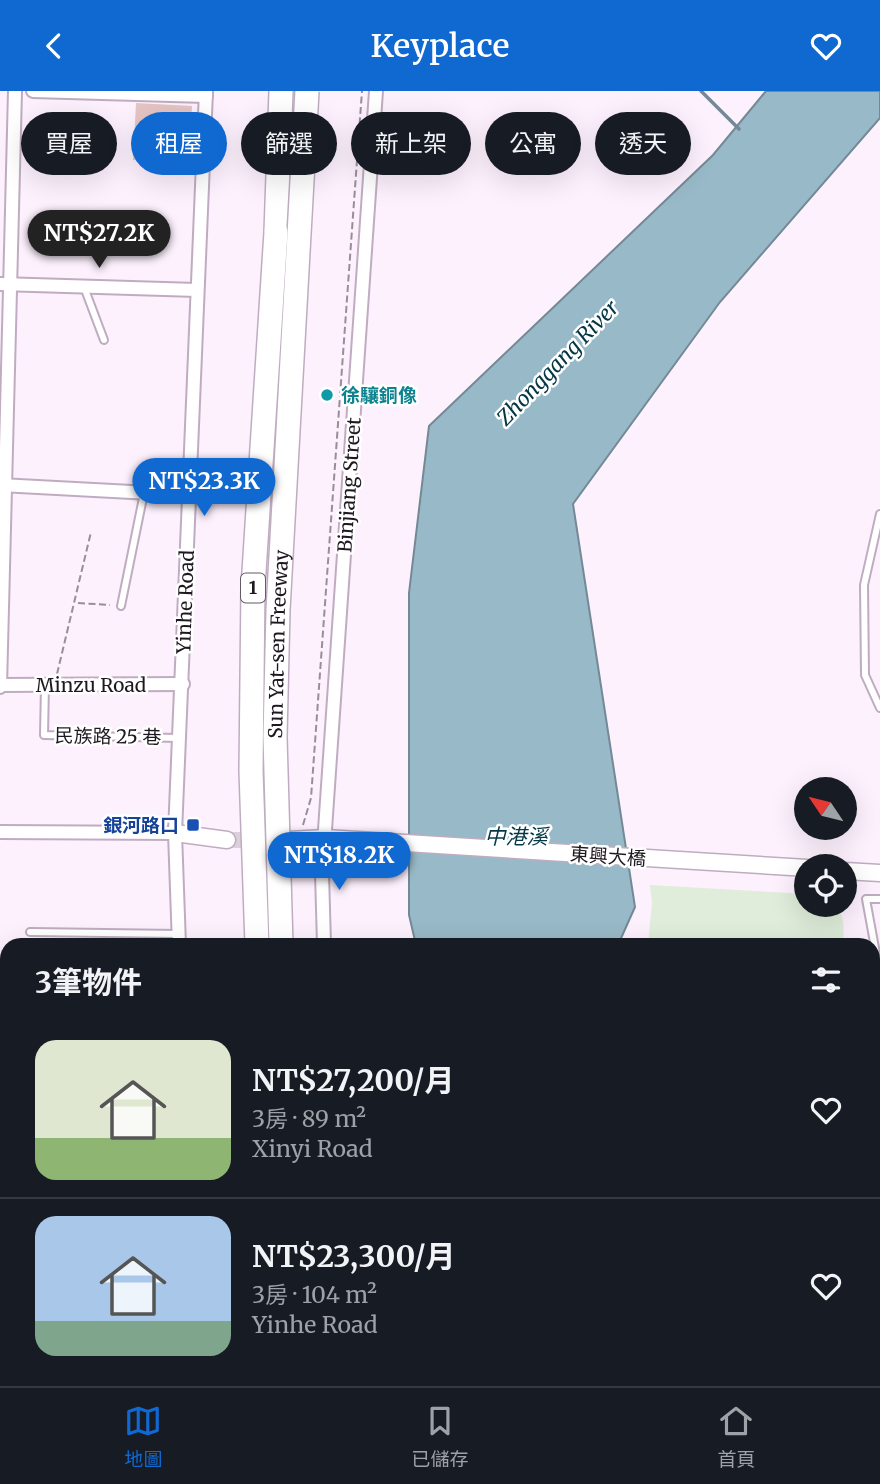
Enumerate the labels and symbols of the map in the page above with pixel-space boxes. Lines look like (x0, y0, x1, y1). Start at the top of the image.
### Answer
pin: NT$27.2K (27, 211, 171, 270)
water label: Zhonggang River (490, 294, 624, 432)
place label: 徐驤銅像 (341, 383, 417, 407)
marker: 徐驤銅像 (319, 387, 335, 403)
street label: Binjiang Street (332, 416, 366, 553)
pin: NT$23.3K (132, 459, 276, 518)
street label: Sun Yat-sen Freeway (263, 549, 293, 739)
street label: Yinhe Road (171, 550, 199, 655)
road number: 1 (241, 573, 265, 603)
street label: Minzu Road (36, 673, 146, 697)
street label: 民族路 25 巷 (54, 723, 162, 749)
north arrow (794, 777, 858, 840)
place label: 銀河路口 (103, 813, 179, 837)
marker: 銀河路口 (185, 817, 201, 833)
water label: 中港溪 (485, 823, 550, 850)
pin: NT$18.2K (267, 833, 411, 892)
street label: 東興大橋 (569, 841, 647, 871)

